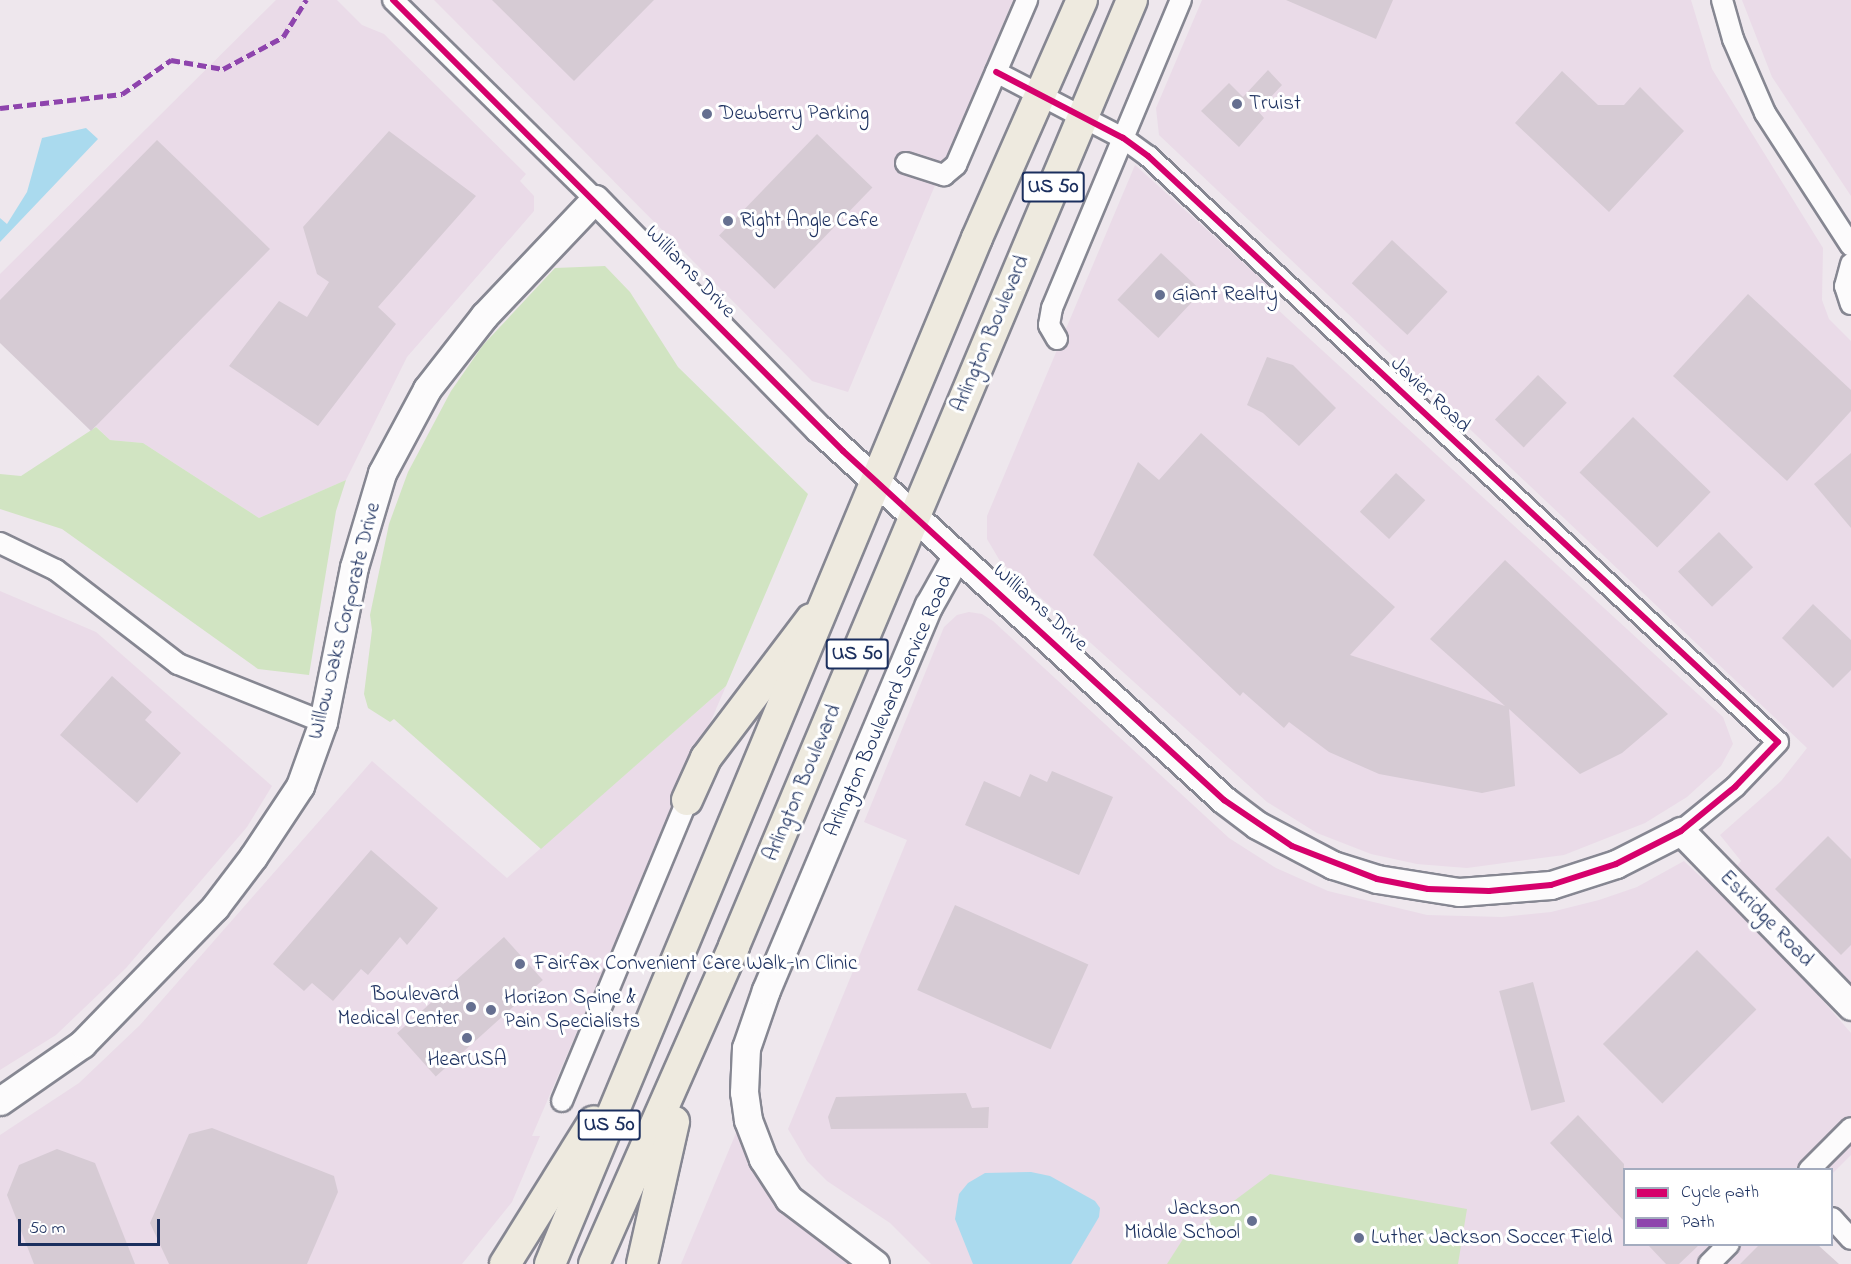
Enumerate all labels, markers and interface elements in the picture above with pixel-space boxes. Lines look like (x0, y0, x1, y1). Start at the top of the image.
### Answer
place label: Truist (1249, 91, 1301, 117)
marker: Truist (1230, 97, 1244, 111)
place label: Dewberry Parking (719, 101, 869, 127)
marker: Dewberry Parking (700, 107, 714, 121)
road number: US 50 (1022, 170, 1084, 204)
place label: Right Angle Cafe (740, 208, 878, 234)
marker: Right Angle Cafe (721, 214, 735, 228)
street label: Williams Drive (639, 220, 741, 324)
street label: Arlington Boulevard (947, 252, 1035, 416)
place label: Giant Realty (1172, 282, 1278, 308)
marker: Giant Realty (1153, 288, 1167, 302)
street label: Javier Road (1385, 352, 1475, 438)
street label: Willow Oaks Corporate Drive (303, 500, 387, 742)
street label: Williams Drive (987, 559, 1093, 657)
street label: Arlington Boulevard Service Road (820, 571, 958, 841)
road number: US 50 (826, 637, 888, 671)
street label: Arlington Boulevard (759, 701, 847, 865)
street label: Eskridge Road (1714, 865, 1818, 973)
place label: Fairfax Convenient Care Walk-In Clinic (534, 951, 857, 977)
marker: Fairfax Convenient Care Walk-In Clinic (511, 955, 529, 973)
place label: Boulevard Medical Center (338, 982, 459, 1032)
place label: Horizon Spine & Pain Specialists (504, 985, 640, 1035)
marker: Boulevard Medical Center (464, 1000, 478, 1014)
marker: Horizon Spine & Pain Specialists (482, 1001, 500, 1019)
marker: HearUSA (460, 1031, 474, 1045)
place label: HearUSA (427, 1047, 507, 1073)
road number: US 50 (578, 1108, 640, 1142)
legend (1623, 1168, 1833, 1246)
text: Cycle path (1681, 1180, 1759, 1206)
place label: Jackson Middle School (1124, 1196, 1240, 1246)
scale bar (21, 1207, 164, 1245)
text: Path (1681, 1210, 1715, 1236)
marker: Jackson Middle School (1245, 1214, 1259, 1228)
text: 50 m (29, 1216, 66, 1242)
place label: Luther Jackson Soccer Field (1371, 1225, 1613, 1251)
marker: Luther Jackson Soccer Field (1352, 1231, 1366, 1245)

